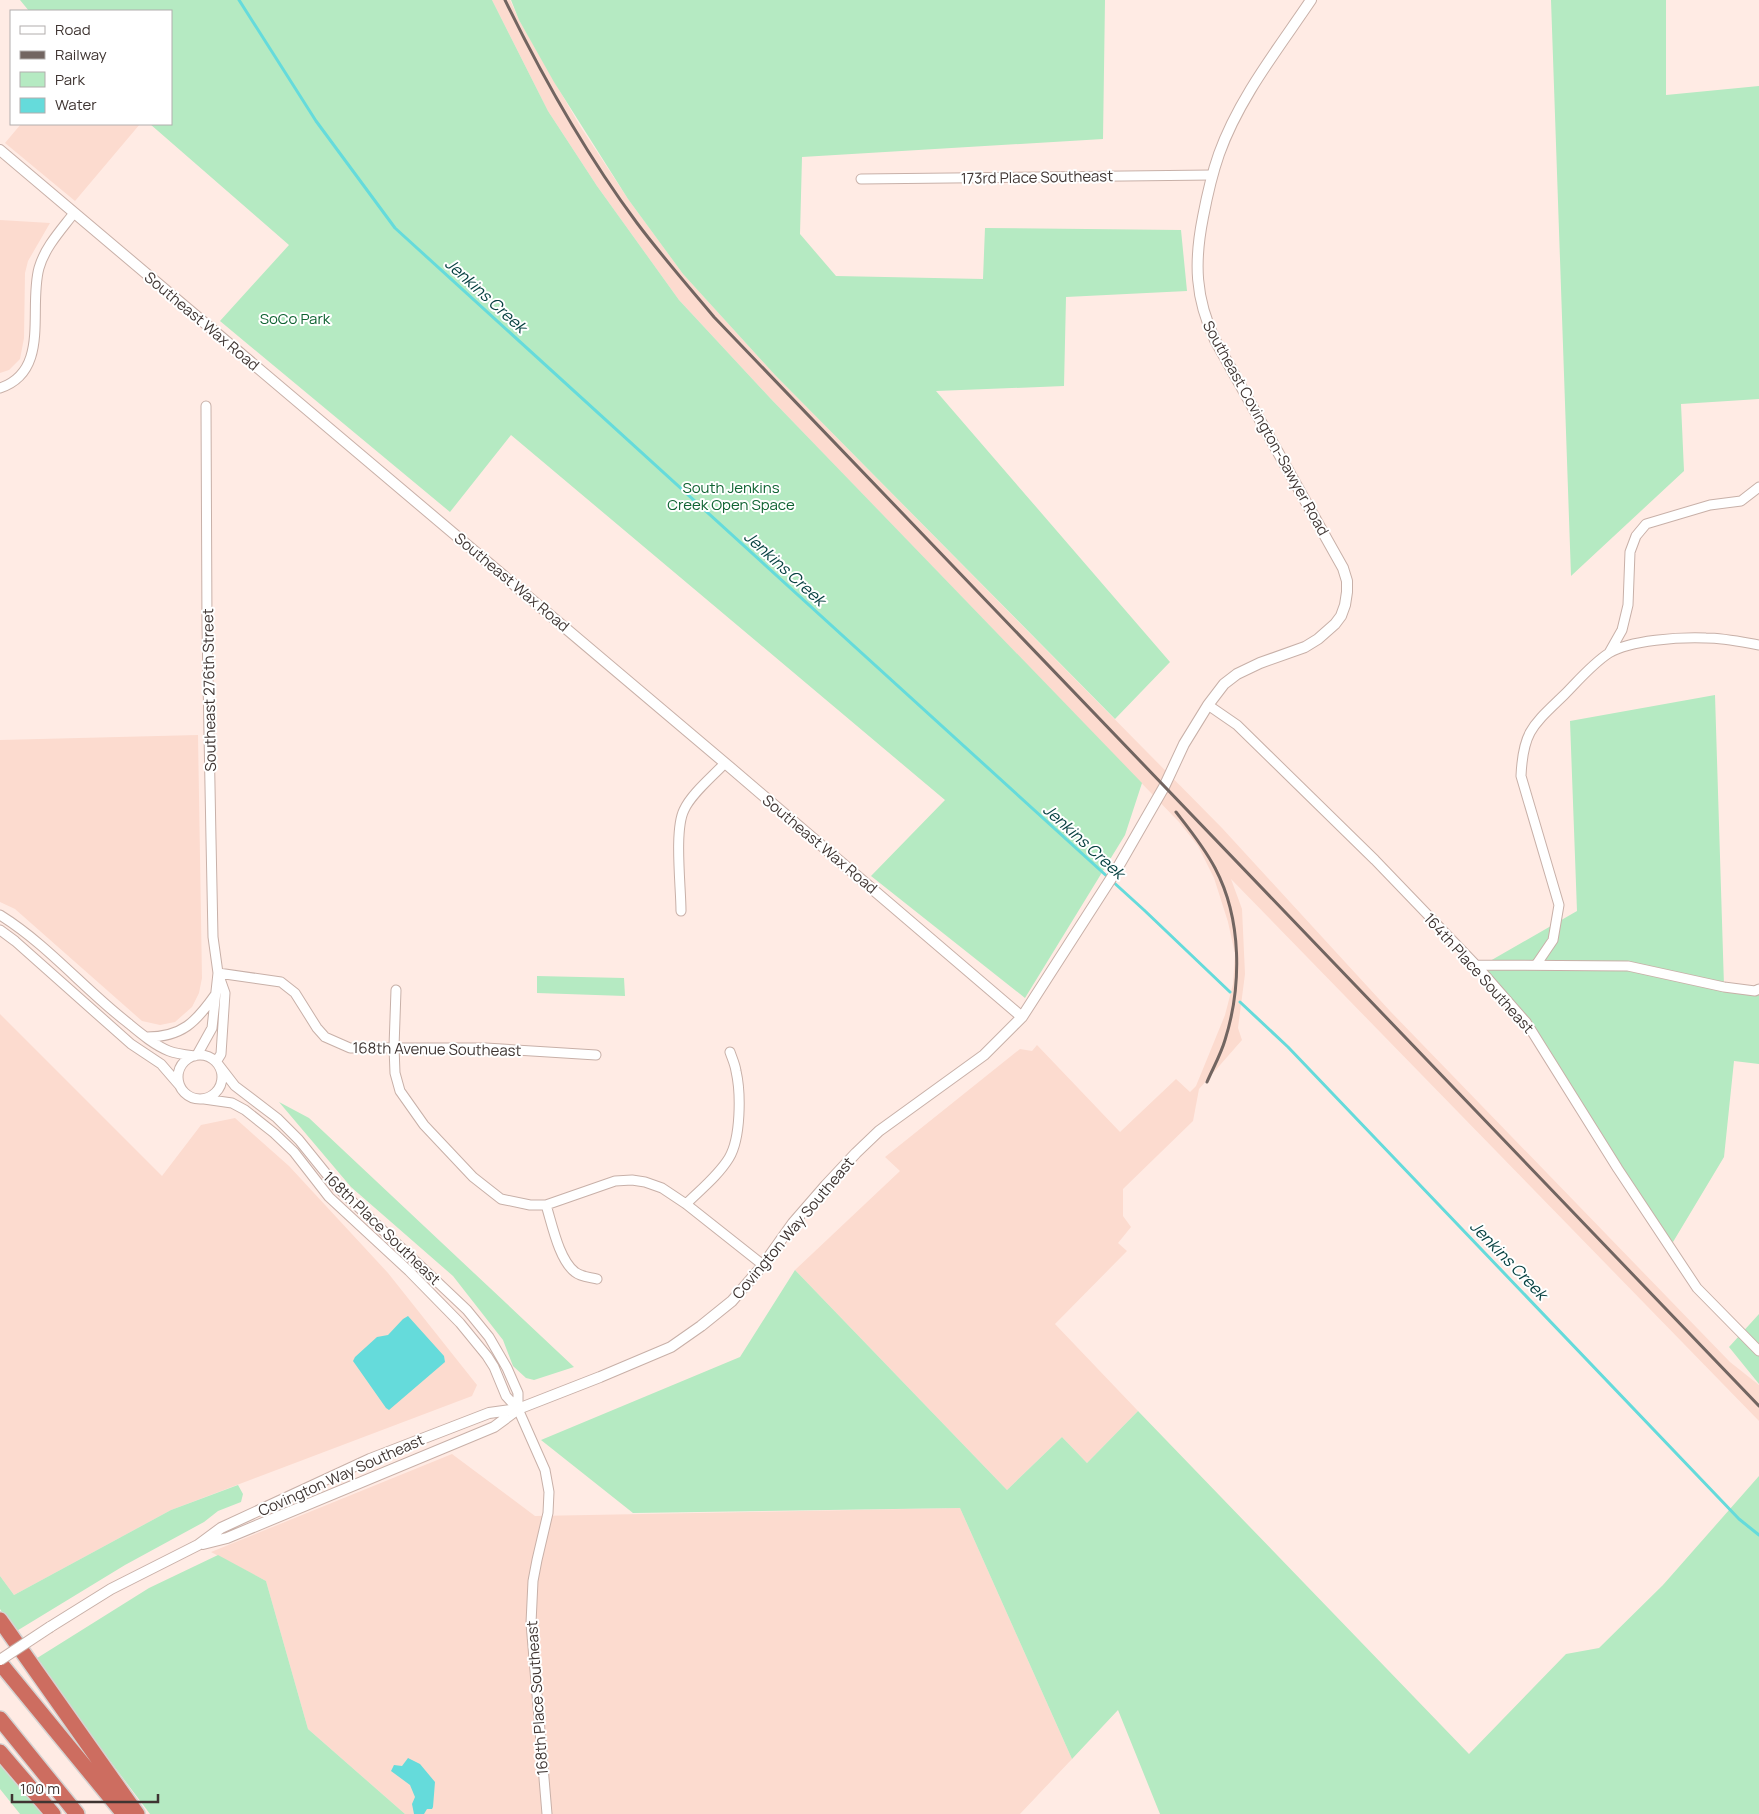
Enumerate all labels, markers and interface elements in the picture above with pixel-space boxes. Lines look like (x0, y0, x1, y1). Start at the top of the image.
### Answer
legend (10, 10, 172, 125)
text: Road (55, 19, 91, 40)
text: Railway (55, 44, 107, 65)
text: Park (55, 69, 85, 90)
text: Water (55, 94, 97, 115)
street label: 173rd Place Southeast (961, 165, 1113, 189)
water label: Jenkins Creek (441, 253, 533, 339)
street label: Southeast Wax Road (140, 267, 264, 375)
park label: SoCo Park (260, 308, 331, 329)
street label: Southeast Covington-Sawyer Road (1198, 317, 1334, 539)
park label: South Jenkins Creek Open Space (667, 477, 795, 515)
water label: Jenkins Creek (740, 526, 832, 612)
street label: Southeast Wax Road (450, 528, 574, 636)
street label: Southeast 276th Street (197, 608, 221, 772)
street label: Southeast Wax Road (758, 790, 882, 898)
water label: Jenkins Creek (1039, 799, 1131, 885)
street label: 164th Place Southeast (1419, 908, 1539, 1038)
street label: 168th Avenue Southeast (352, 1037, 522, 1061)
street label: Covington Way Southeast (727, 1152, 859, 1304)
street label: 168th Place Southeast (319, 1167, 445, 1289)
water label: Jenkins Creek (1465, 1215, 1554, 1306)
street label: Covington Way Southeast (255, 1429, 427, 1521)
street label: 168th Place Southeast (521, 1620, 553, 1776)
scale bar (12, 1772, 159, 1804)
text: 100 m (20, 1778, 60, 1799)

